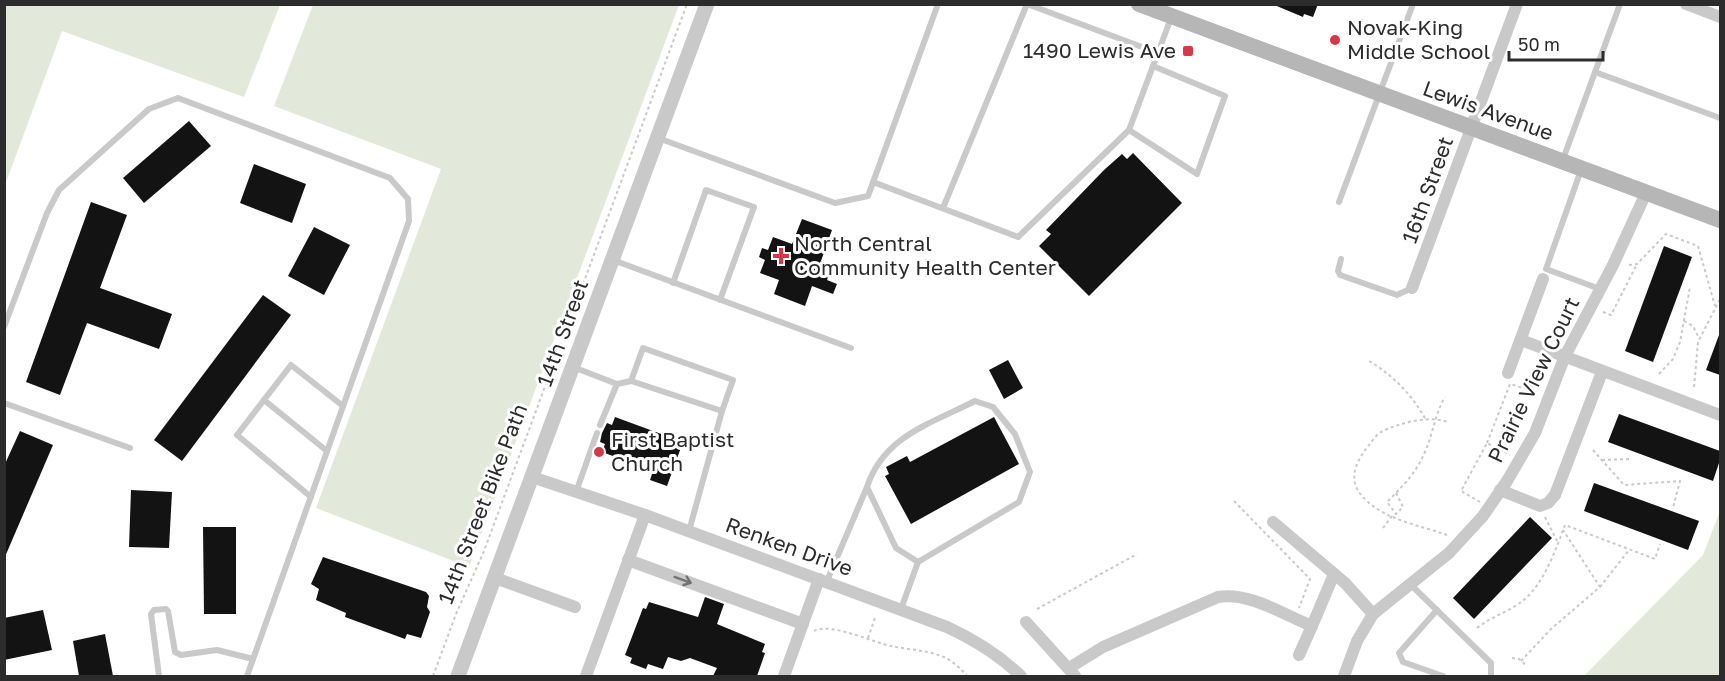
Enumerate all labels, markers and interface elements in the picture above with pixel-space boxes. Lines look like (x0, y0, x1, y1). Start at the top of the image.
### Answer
place label: Novak-King Middle School (1347, 14, 1490, 64)
scale bar (1509, 24, 1604, 62)
marker: Novak-King Middle School (1328, 33, 1342, 47)
text: 50 m (1518, 33, 1560, 55)
place label: 1490 Lewis Ave (1023, 37, 1176, 63)
marker: 1490 Lewis Ave (1181, 44, 1195, 58)
street label: Lewis Avenue (1420, 74, 1557, 146)
street label: 16th Street (1396, 133, 1458, 247)
place label: North Central Community Health Center (794, 230, 1056, 280)
marker: North Central Community Health Center (772, 247, 790, 265)
street label: 14th Street (531, 276, 593, 390)
street label: Prairie View Court (1482, 293, 1584, 467)
street label: 14th Street Bike Path (432, 400, 532, 607)
place label: First Baptist Church (611, 426, 735, 476)
marker: First Baptist Church (592, 445, 606, 459)
street label: Renken Drive (722, 511, 856, 581)
one-way arrow (674, 576, 692, 587)

